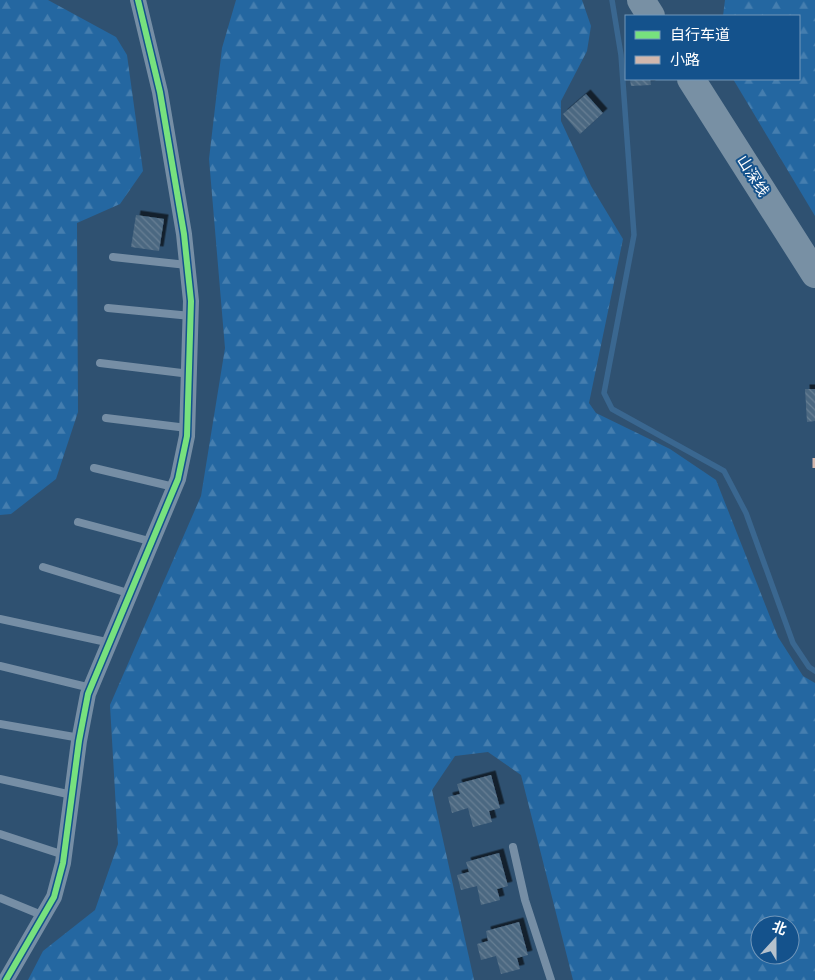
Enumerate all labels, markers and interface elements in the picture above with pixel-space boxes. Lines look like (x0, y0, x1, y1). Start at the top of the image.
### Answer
legend (625, 15, 800, 80)
text: 自行车道 (670, 25, 730, 44)
text: 小路 (670, 50, 700, 69)
street label: 山深线 (733, 152, 773, 200)
north arrow (750, 915, 800, 965)
text: 北 (770, 917, 789, 938)

